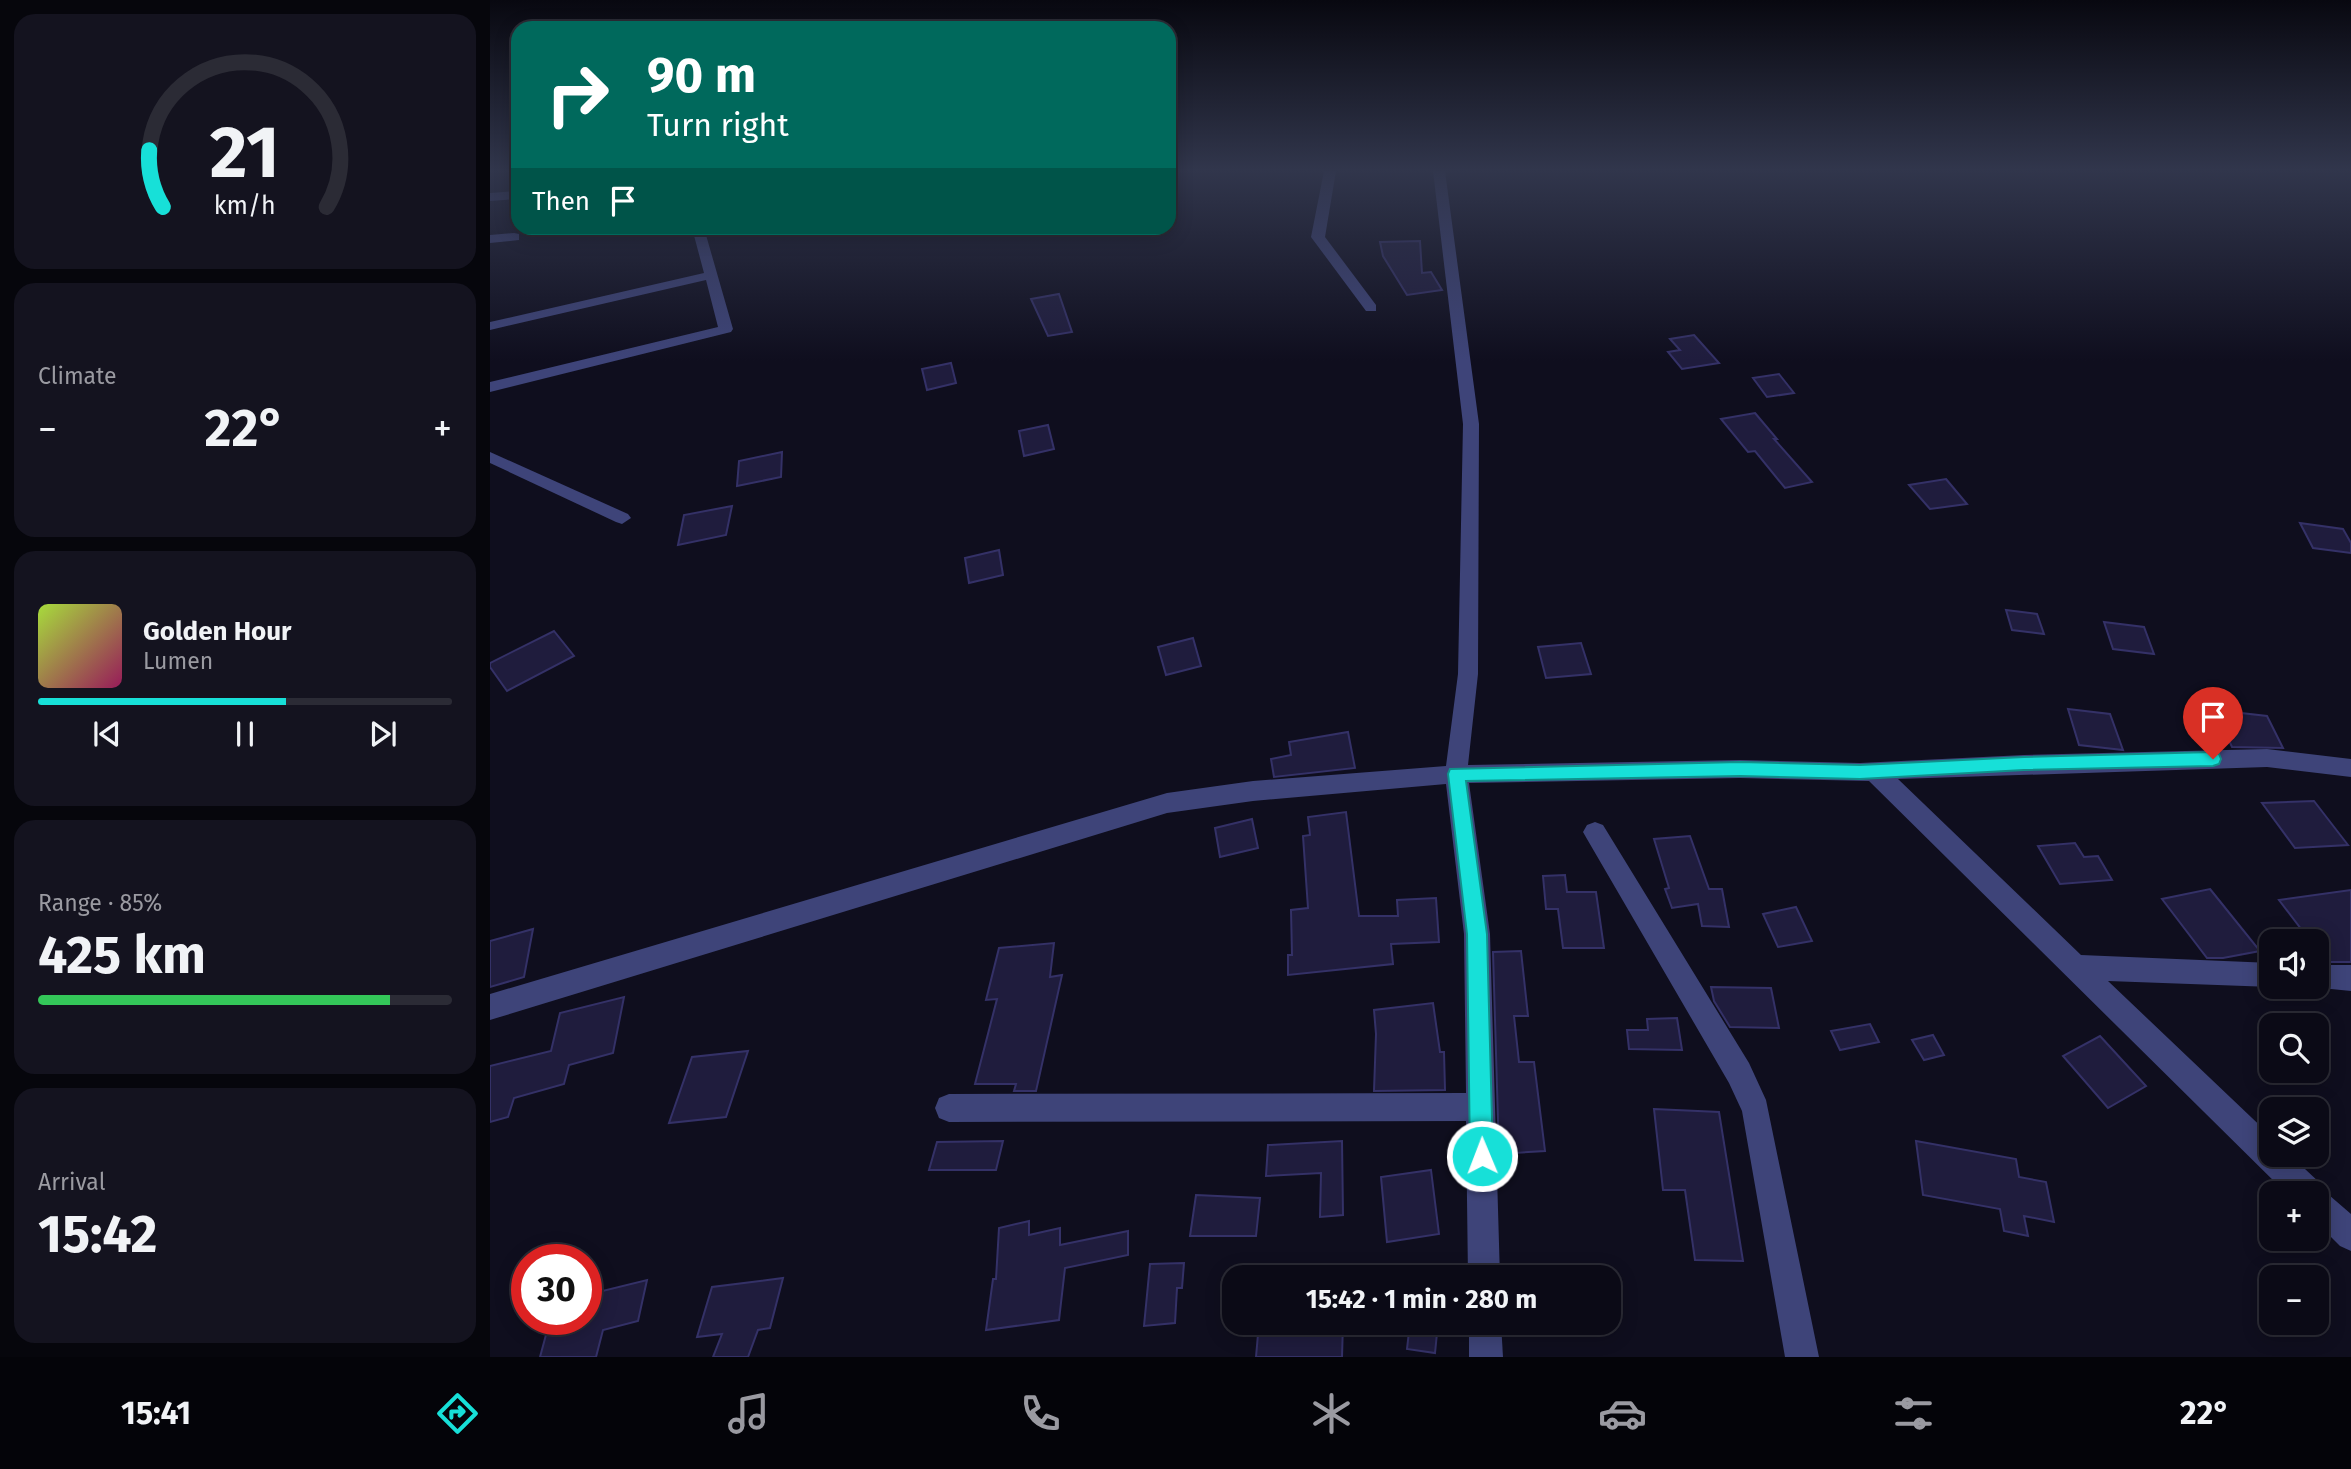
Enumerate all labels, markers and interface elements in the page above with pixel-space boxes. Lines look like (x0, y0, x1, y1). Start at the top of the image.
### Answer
text: 90 m (647, 46, 756, 105)
icon: right (532, 49, 623, 140)
text: Turn right (647, 106, 789, 144)
text: 21 (210, 110, 280, 197)
icon: arrive (604, 182, 642, 220)
text: Then (532, 186, 590, 217)
text: km/h (214, 191, 276, 221)
text: Climate (38, 362, 117, 390)
text: 22° (205, 397, 285, 460)
text: − (38, 406, 57, 452)
text: + (433, 406, 452, 452)
text: Golden Hour (143, 616, 291, 647)
text: Lumen (143, 647, 213, 675)
pin (2183, 687, 2243, 759)
icon: arrive (2194, 698, 2232, 736)
icon: previous (88, 715, 126, 753)
icon: pause (226, 715, 264, 753)
icon: next (364, 715, 402, 753)
text: Range · 85% (38, 889, 162, 917)
text: 425 km (38, 924, 206, 987)
map controls (2259, 929, 2329, 1335)
button: sound (2259, 929, 2329, 999)
button: search (2259, 1013, 2329, 1083)
button: layers (2259, 1097, 2329, 1167)
position arrow (1445, 1119, 1519, 1193)
text: Arrival (38, 1168, 105, 1196)
button: + (2259, 1181, 2329, 1251)
text: 15:42 (38, 1203, 157, 1266)
speed limit sign: 30 (511, 1244, 602, 1335)
button: − (2259, 1265, 2329, 1335)
text: 15:42 · 1 min · 280 m (1306, 1284, 1537, 1315)
icon: directions (433, 1389, 482, 1438)
icon: music (724, 1389, 773, 1438)
icon: phone (1016, 1389, 1065, 1438)
icon: climate (1307, 1389, 1356, 1438)
icon: car (1598, 1389, 1647, 1438)
icon: filters (1889, 1389, 1938, 1438)
text: 15:41 (121, 1394, 191, 1432)
text: 22° (2180, 1394, 2230, 1432)

